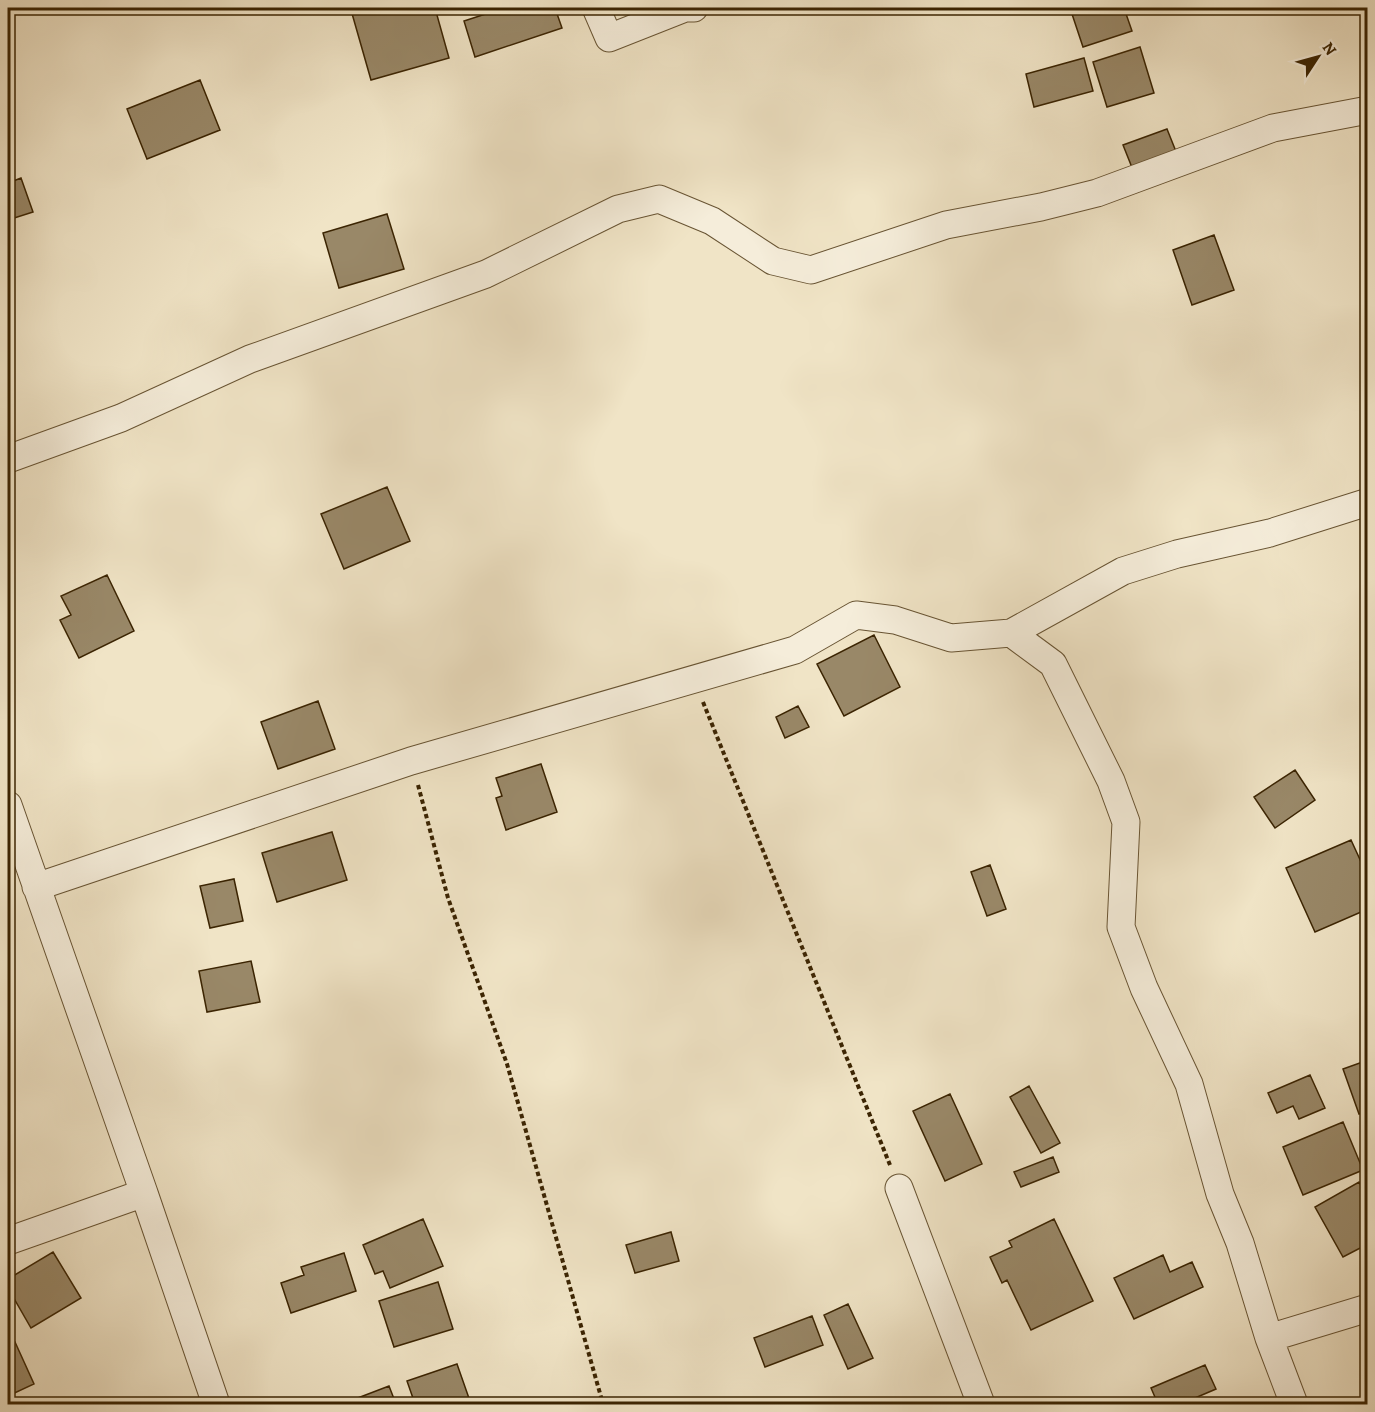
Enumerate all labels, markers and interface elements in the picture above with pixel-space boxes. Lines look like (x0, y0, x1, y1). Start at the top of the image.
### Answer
north arrow (1288, 27, 1348, 87)
text: N (1317, 38, 1342, 60)

